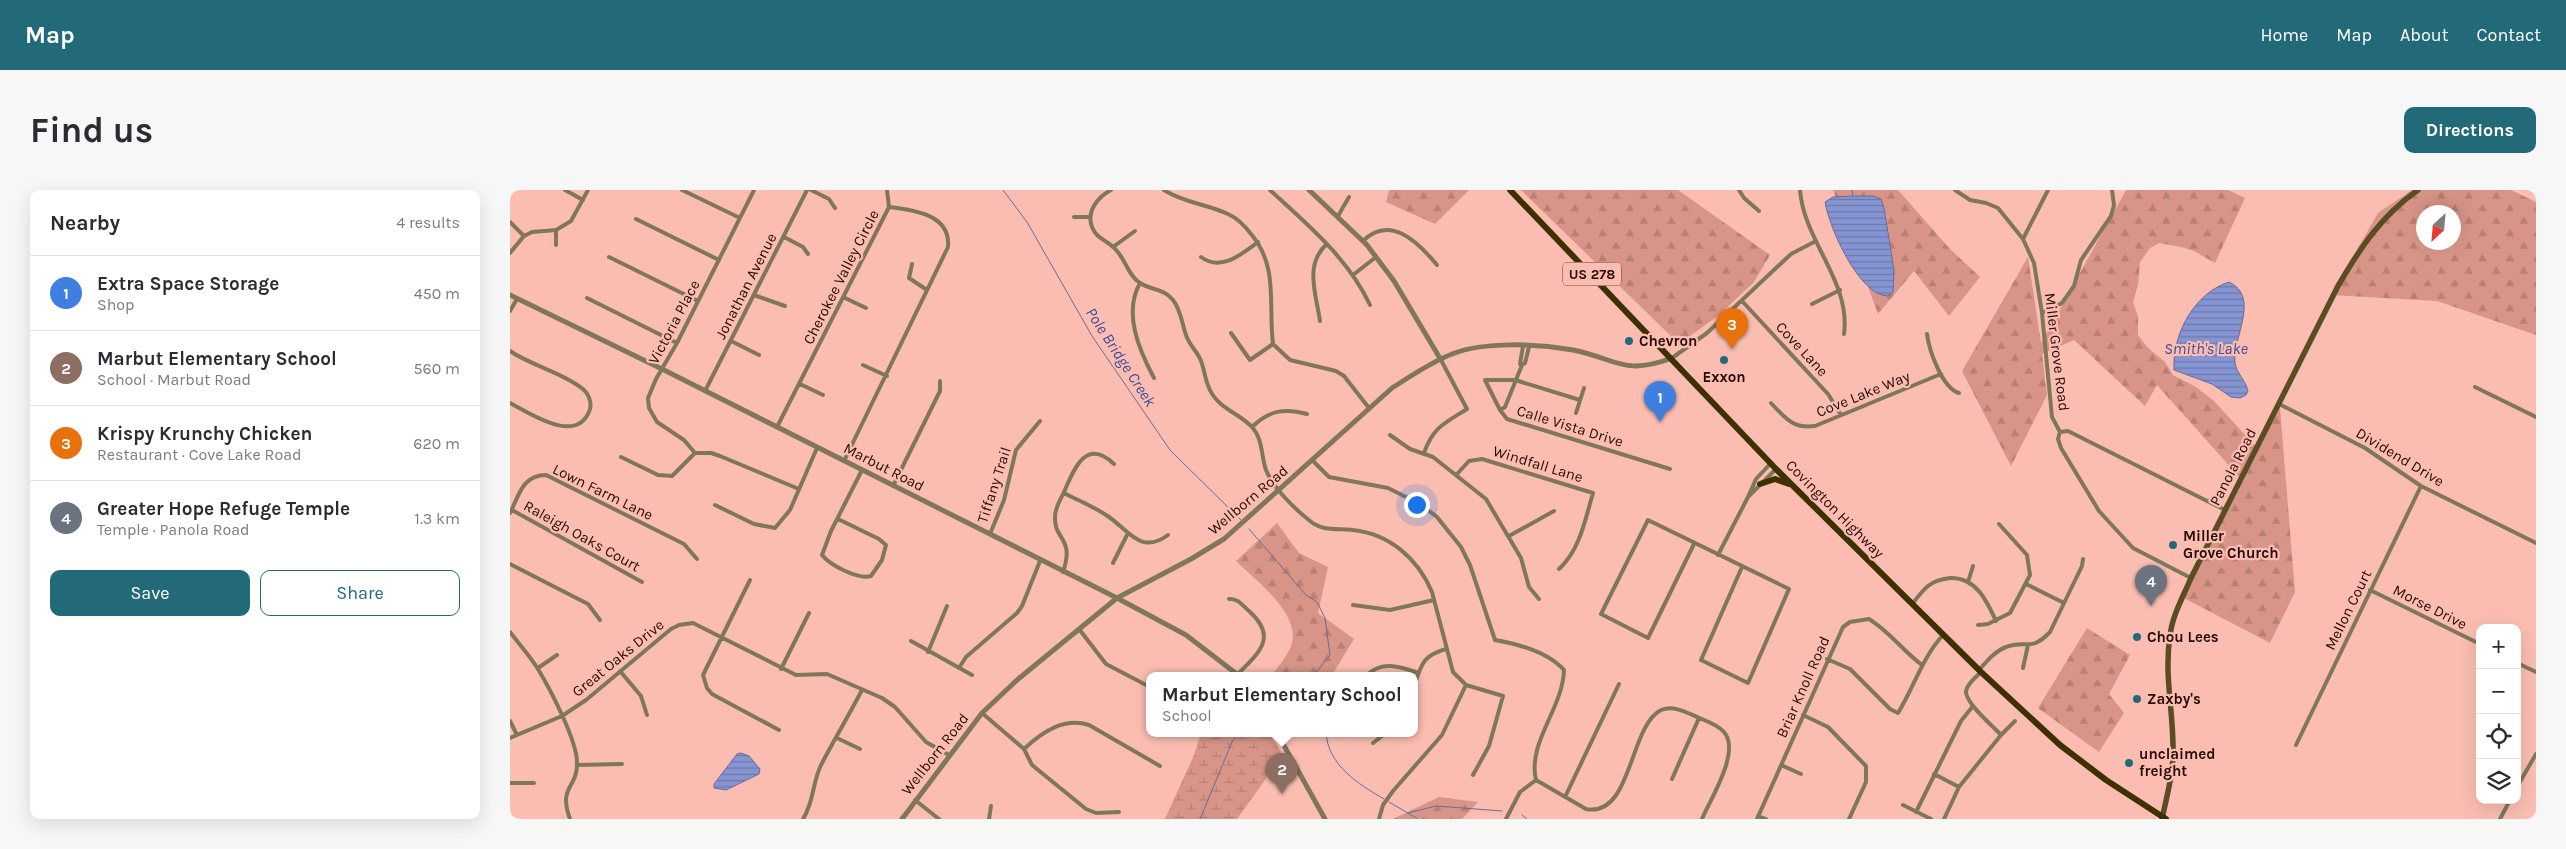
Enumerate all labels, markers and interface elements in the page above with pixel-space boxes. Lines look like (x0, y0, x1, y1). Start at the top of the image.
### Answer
text: Map (25, 21, 75, 49)
text: Home (2260, 24, 2308, 46)
text: Map (2336, 24, 2372, 46)
text: About (2400, 24, 2449, 46)
text: Contact (2477, 24, 2541, 46)
button: Directions (2404, 107, 2536, 153)
text: Find us (30, 110, 153, 151)
north arrow (2416, 205, 2461, 250)
street label: Cherokee Valley Circle (799, 207, 883, 347)
text: Nearby (50, 211, 120, 235)
text: 4 results (396, 213, 460, 232)
street label: Jonathan Avenue (712, 230, 780, 342)
road number: US 278 (1563, 262, 1621, 286)
text: Extra Space Storage (97, 273, 279, 295)
street label: Victoria Place (644, 277, 704, 367)
text: 1 (63, 284, 69, 303)
text: 450 m (414, 284, 460, 303)
street label: Miller Grove Road (2041, 292, 2073, 412)
text: Shop (97, 295, 134, 314)
water label: Pole Bridge Creek (1082, 304, 1161, 411)
pin: 3 (1716, 308, 1748, 349)
street label: Cove Lane (1772, 318, 1832, 380)
place label: Chevron (1639, 332, 1697, 350)
marker: Chevron (1623, 335, 1635, 347)
water label: Smith's Lake (2164, 339, 2249, 358)
text: Marbut Elementary School (97, 348, 337, 370)
marker: Exxon (1718, 354, 1730, 366)
text: 2 (61, 359, 71, 378)
text: 560 m (414, 359, 460, 378)
street label: Cove Lake Way (1814, 367, 1912, 421)
place label: Exxon (1702, 368, 1746, 386)
text: School · Marbut Road (97, 370, 251, 389)
pin: 1 (1644, 381, 1676, 422)
street label: Calle Vista Drive (1515, 401, 1625, 451)
text: Krispy Krunchy Chicken (97, 423, 312, 445)
street label: Dividend Drive (2353, 424, 2447, 490)
street label: Panola Road (2206, 425, 2260, 509)
text: 3 (61, 434, 71, 453)
text: 620 m (413, 434, 460, 453)
street label: Marbut Road (841, 439, 927, 495)
street label: Windfall Lane (1491, 442, 1585, 486)
text: Restaurant · Cove Lake Road (97, 445, 301, 464)
street label: Tiffany Trail (973, 445, 1015, 525)
street label: Covington Highway (1782, 456, 1888, 562)
street label: Lown Farm Lane (550, 460, 656, 524)
street label: Wellborn Road (1204, 461, 1292, 539)
your location (1404, 492, 1430, 518)
street label: Raleigh Oaks Court (521, 497, 644, 576)
text: Greater Hope Refuge Temple (97, 498, 350, 520)
text: 4 (61, 509, 71, 528)
text: 1.3 km (415, 509, 460, 528)
text: Temple · Panola Road (97, 520, 249, 539)
place label: Miller Grove Church (2183, 527, 2279, 562)
marker: Miller Grove Church (2167, 539, 2179, 551)
pin: 4 (2135, 565, 2167, 606)
street label: Mellon Court (2321, 567, 2375, 653)
button: Save (50, 570, 250, 616)
button: Share (260, 570, 460, 616)
street label: Morse Drive (2390, 581, 2470, 633)
street label: Great Oaks Drive (568, 615, 668, 701)
map controls (2476, 624, 2521, 804)
button: + (2476, 624, 2521, 669)
place label: Chou Lees (2147, 628, 2219, 646)
marker: Chou Lees (2131, 631, 2143, 643)
street label: Briar Knoll Road (1773, 633, 1833, 741)
button: − (2476, 669, 2521, 714)
popup (1146, 672, 1418, 737)
text: Marbut Elementary School (1162, 684, 1402, 706)
place label: Zaxby's (2147, 690, 2201, 708)
marker: Zaxby's (2131, 693, 2143, 705)
text: School (1162, 706, 1212, 725)
street label: Wellborn Road (898, 710, 972, 798)
button: locate (2476, 714, 2521, 759)
place label: unclaimed freight (2139, 745, 2215, 780)
pin: 2 (1266, 753, 1298, 794)
marker: unclaimed freight (2123, 757, 2135, 769)
button: layers (2476, 759, 2521, 804)

